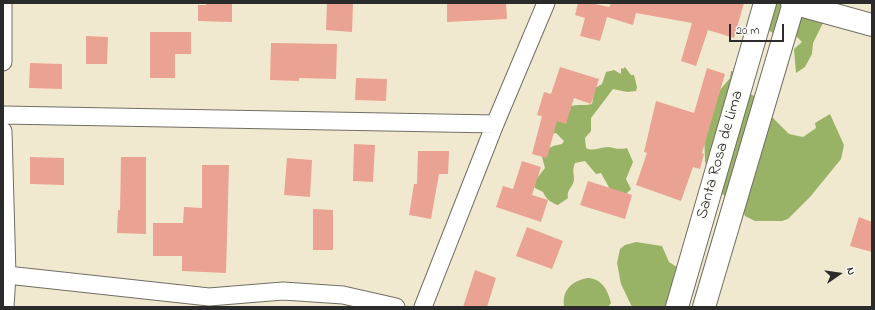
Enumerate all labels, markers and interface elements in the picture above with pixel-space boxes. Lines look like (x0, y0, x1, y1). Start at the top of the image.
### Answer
scale bar (731, 16, 786, 42)
text: 20 m (736, 22, 759, 40)
street label: Santa Rosa de Lima (693, 89, 749, 221)
north arrow (819, 254, 859, 294)
text: N (842, 266, 859, 277)

